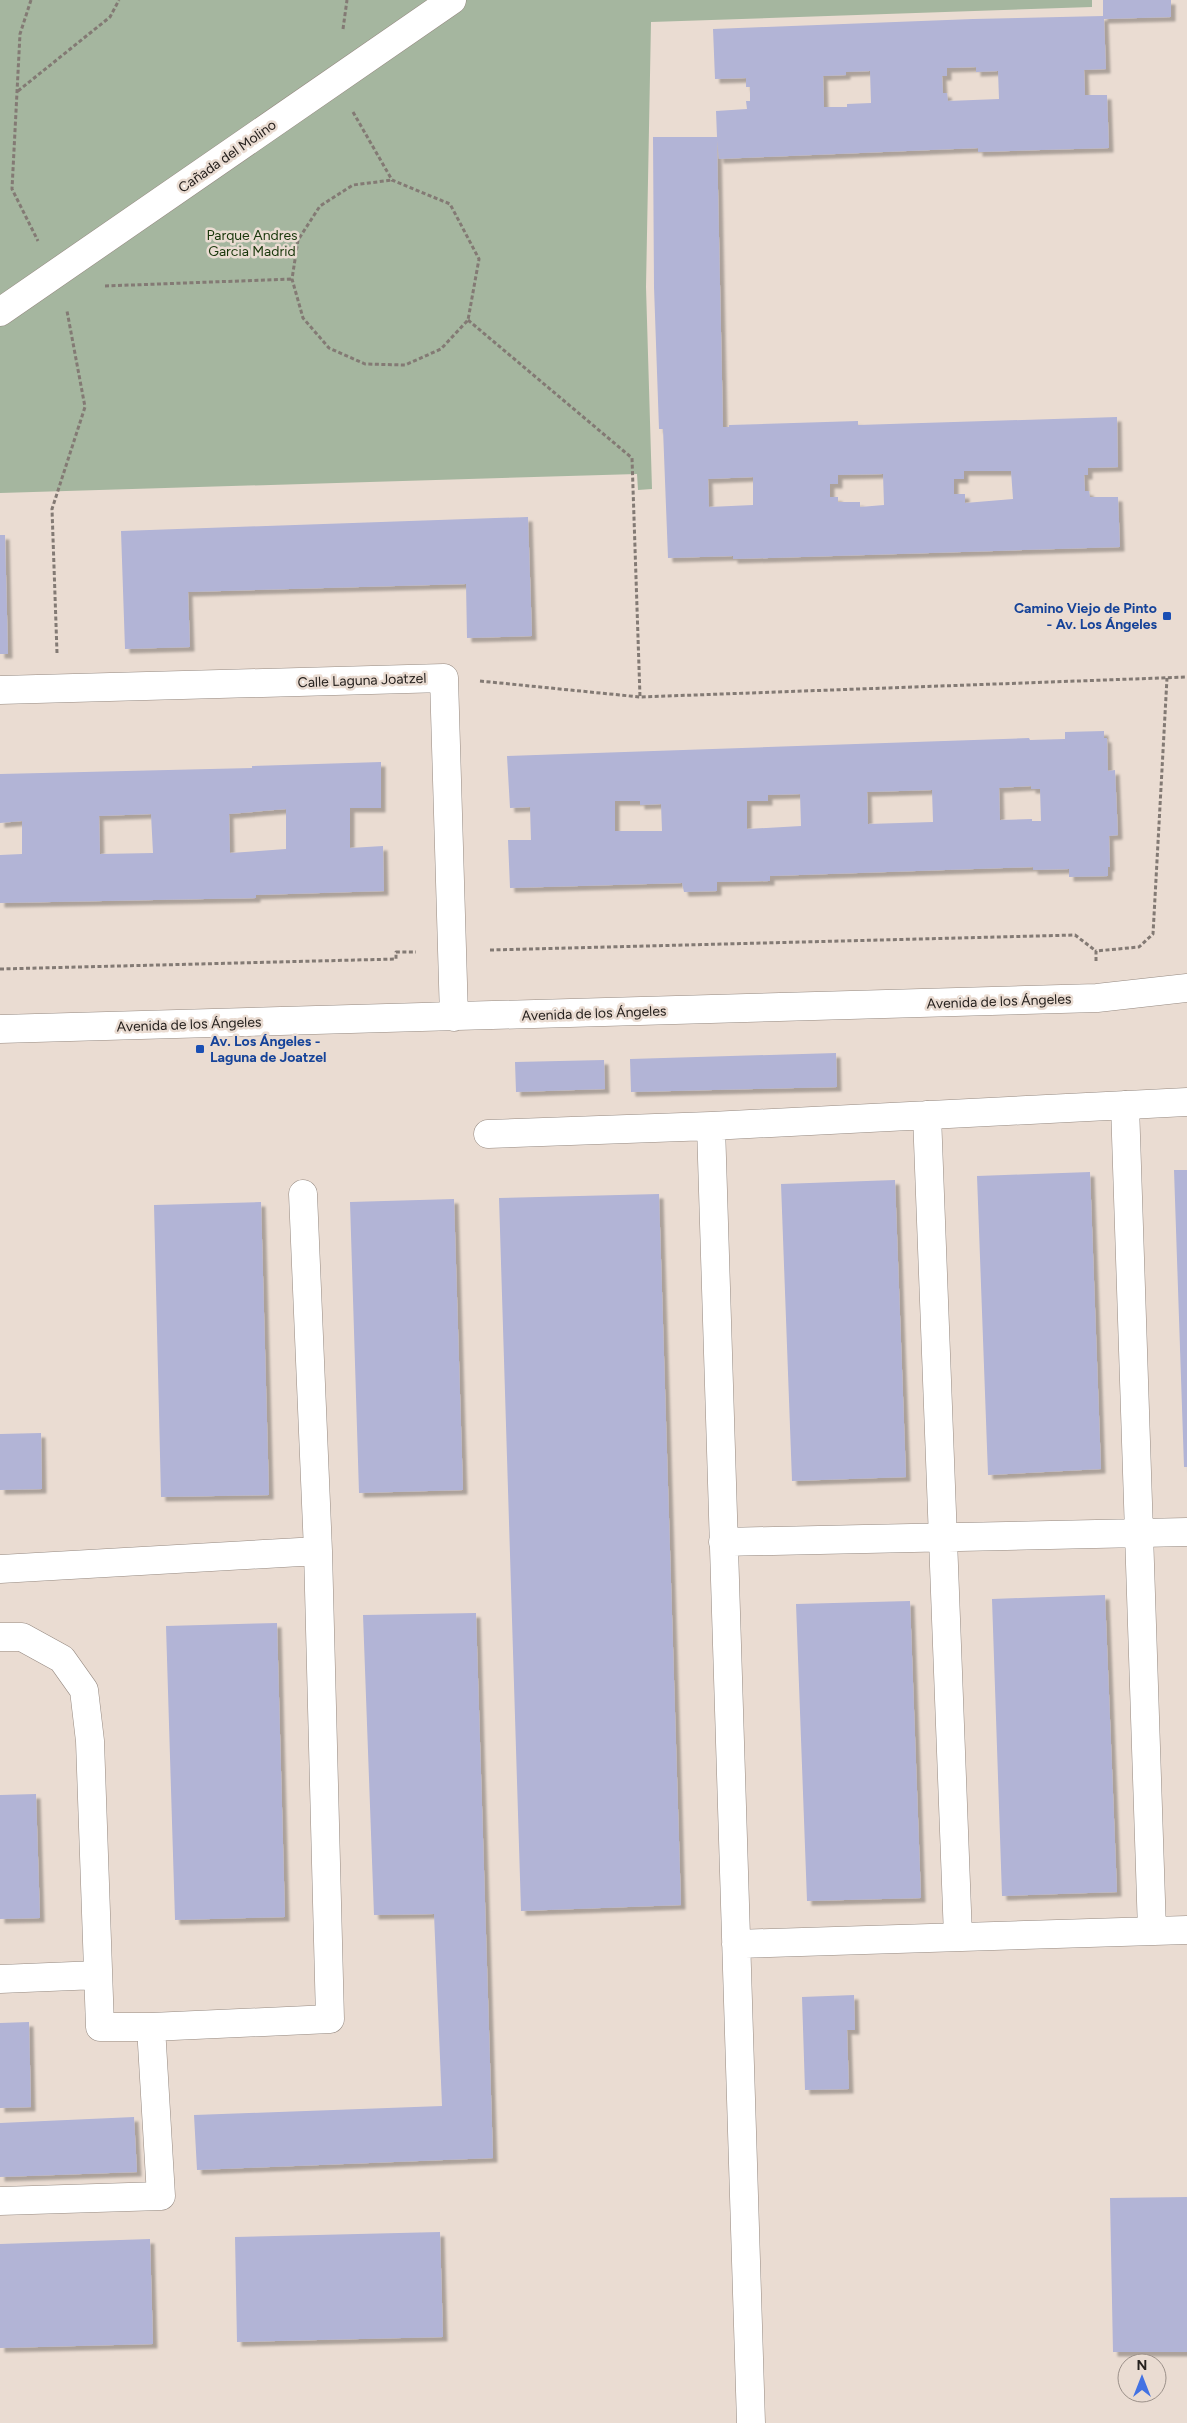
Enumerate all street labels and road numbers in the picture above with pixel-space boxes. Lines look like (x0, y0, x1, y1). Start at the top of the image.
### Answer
street label: Cañada del Molino (175, 116, 280, 197)
street label: Calle Laguna Joatzel (297, 670, 427, 691)
street label: Avenida de los Ángeles (926, 990, 1072, 1013)
street label: Avenida de los Ángeles (521, 1002, 667, 1025)
street label: Avenida de los Ángeles (116, 1013, 262, 1036)

